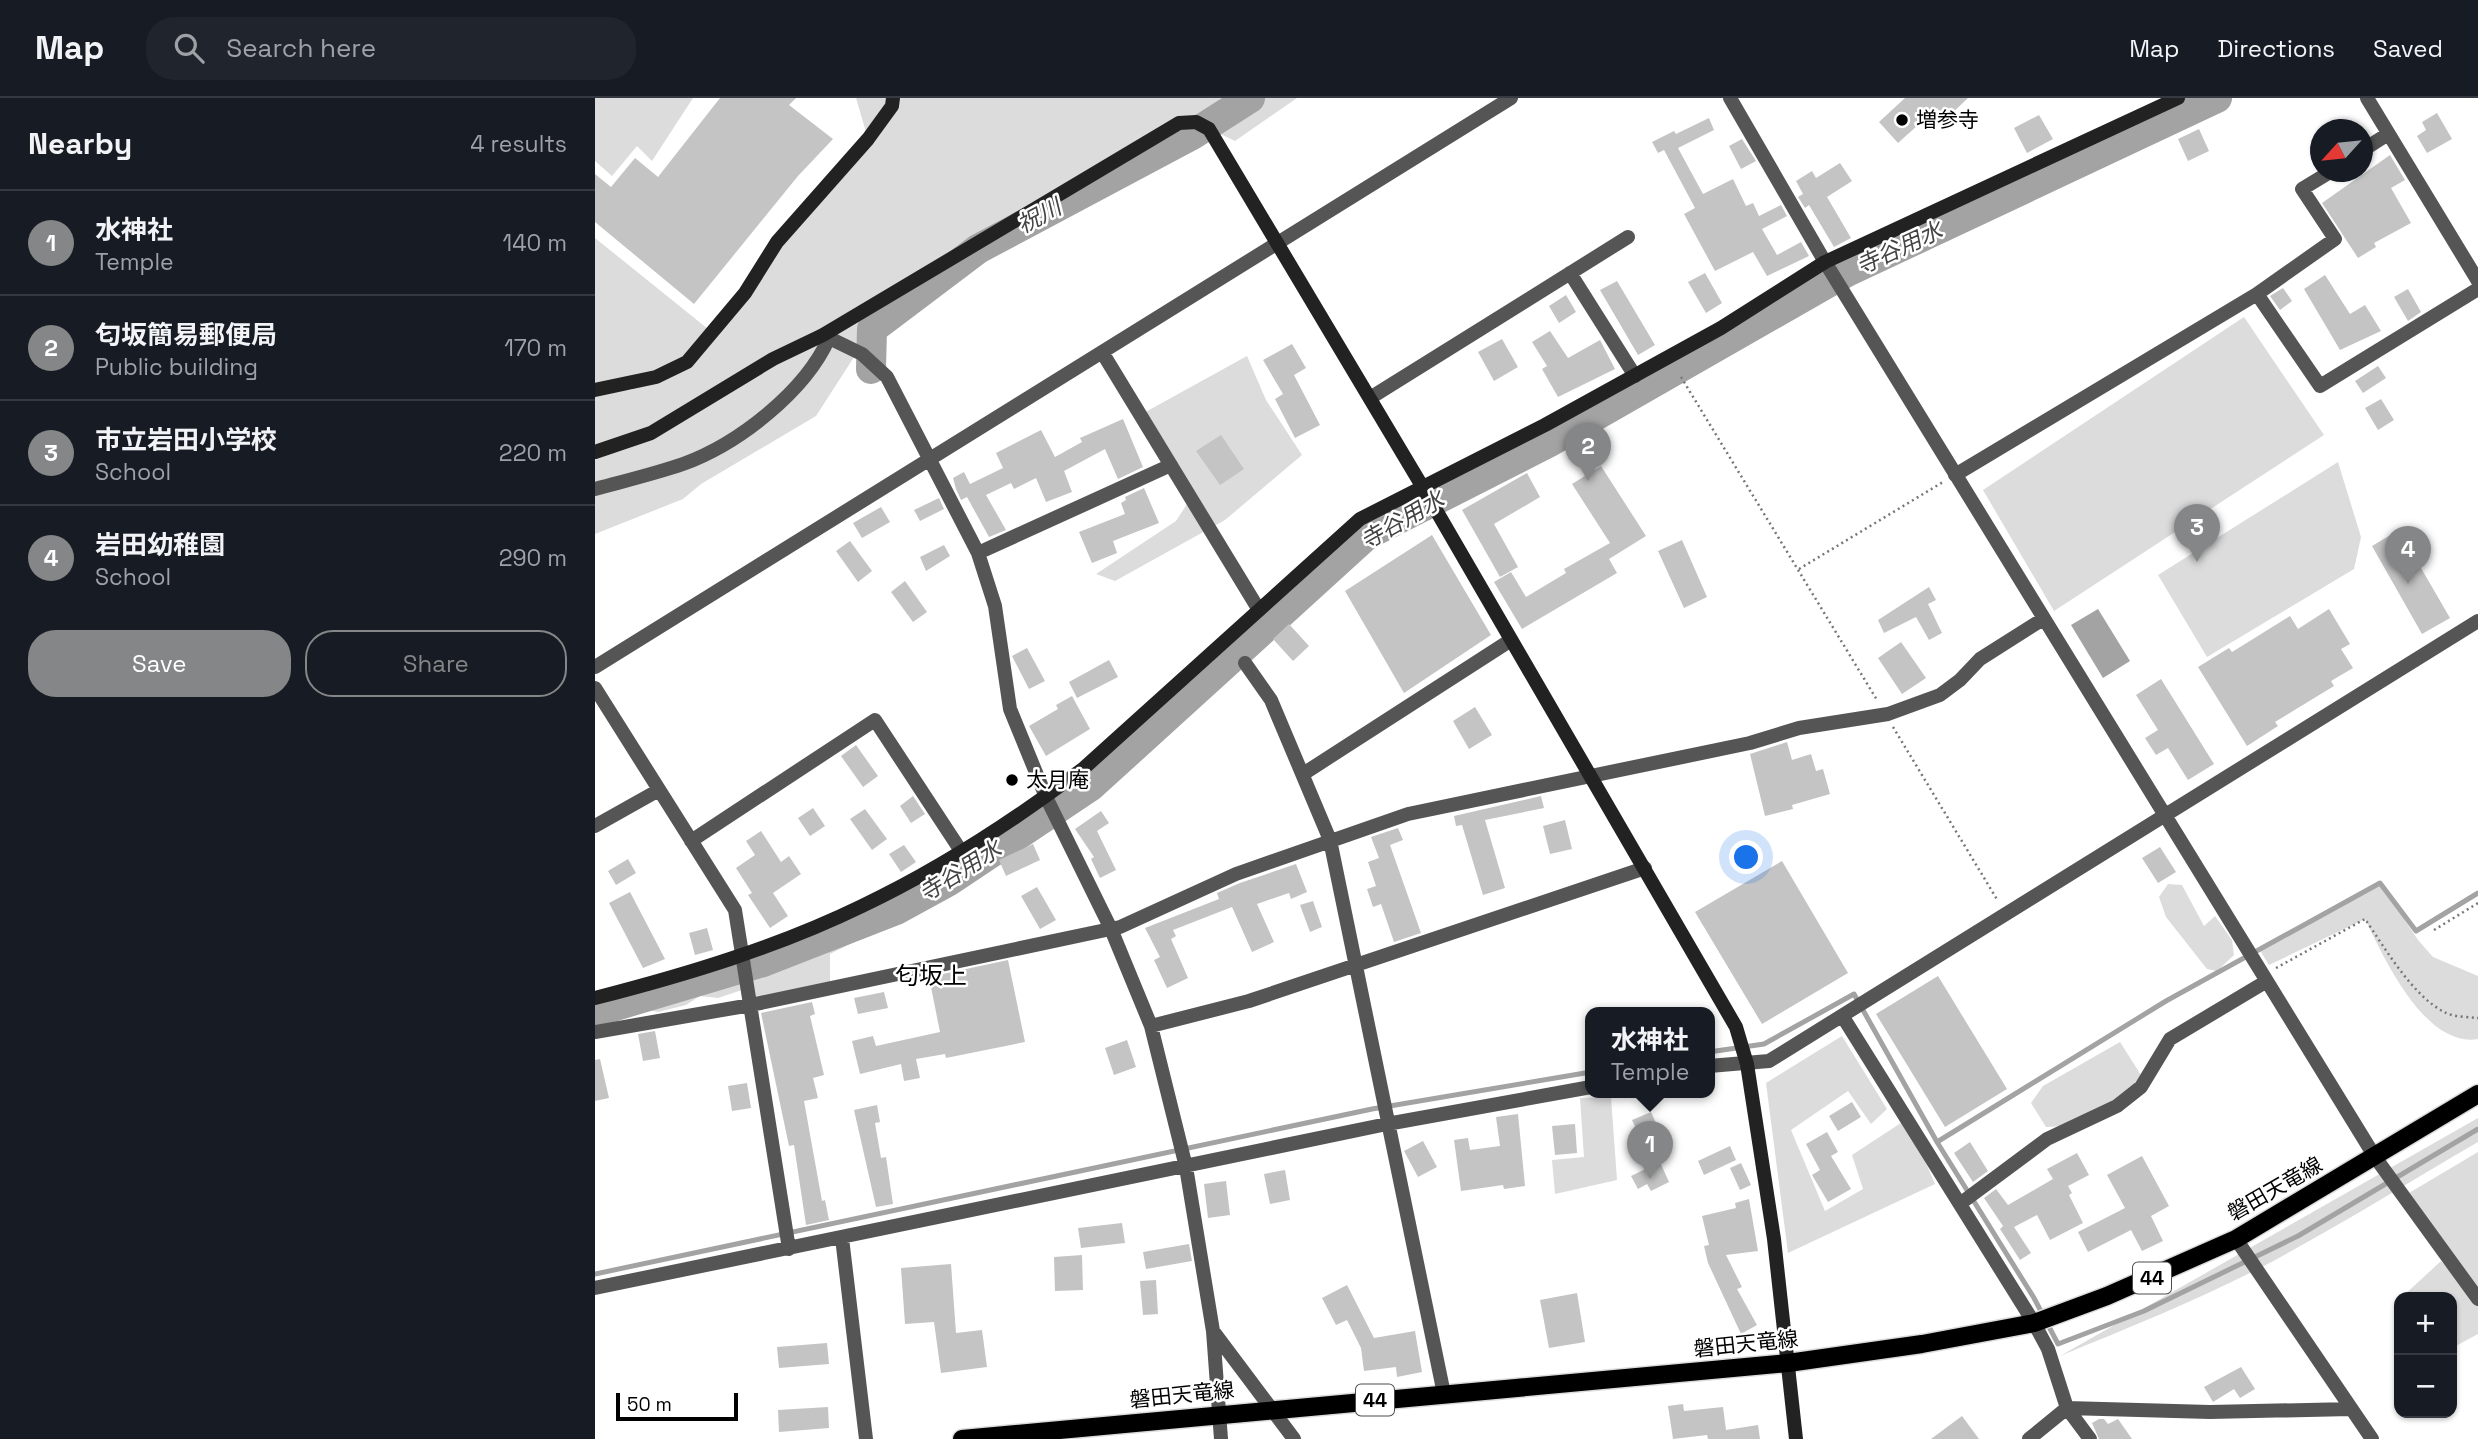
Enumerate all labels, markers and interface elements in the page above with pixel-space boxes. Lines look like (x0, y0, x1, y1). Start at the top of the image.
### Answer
search box (146, 17, 636, 80)
text: Map (35, 27, 104, 69)
icon: search (170, 29, 208, 67)
text: Search here (226, 31, 376, 65)
text: Map (2129, 33, 2179, 64)
text: Directions (2217, 33, 2335, 64)
text: Saved (2373, 33, 2443, 64)
place label: 増参寺 (1916, 106, 1979, 133)
marker: 増参寺 (1894, 112, 1910, 128)
north arrow (2310, 119, 2373, 182)
text: Nearby (28, 124, 132, 163)
text: 4 results (470, 129, 567, 159)
water label: 祝川 (1012, 191, 1069, 240)
text: 水神社 (95, 213, 173, 247)
water label: 寺谷用水 (1851, 214, 1950, 281)
text: 1 (46, 228, 56, 258)
text: 140 m (503, 228, 567, 258)
text: Temple (95, 247, 174, 277)
text: 匂坂簡易郵便局 (95, 318, 277, 352)
text: 2 (44, 333, 58, 363)
text: 170 m (504, 333, 567, 363)
text: Public building (95, 352, 258, 382)
text: 市立岩田小学校 (95, 423, 277, 457)
pin: 2 (1565, 423, 1611, 481)
text: 3 (44, 438, 58, 468)
text: 220 m (499, 438, 567, 468)
text: School (95, 457, 171, 487)
water label: 寺谷用水 (1355, 483, 1452, 556)
pin: 3 (2174, 504, 2220, 562)
pin: 4 (2385, 526, 2431, 584)
text: 岩田幼稚園 (95, 528, 225, 562)
text: 4 (44, 543, 58, 573)
text: 290 m (499, 543, 567, 573)
text: School (95, 562, 171, 592)
button: Save (28, 630, 291, 697)
button: Share (305, 630, 567, 697)
place label: 太月庵 (1026, 766, 1089, 793)
marker: 太月庵 (1004, 772, 1020, 788)
water label: 寺谷用水 (913, 832, 1010, 908)
your location (1729, 840, 1763, 874)
district label: 匂坂上 (895, 960, 967, 991)
popup (1585, 1007, 1715, 1098)
text: 水神社 (1611, 1023, 1689, 1057)
text: Temple (1611, 1057, 1689, 1087)
pin: 1 (1627, 1121, 1673, 1179)
street label: 磐田天竜線 (2223, 1151, 2327, 1227)
road number: 44 (2133, 1262, 2171, 1294)
map controls (2394, 1292, 2457, 1418)
button: + (2394, 1292, 2457, 1355)
street label: 磐田天竜線 (1692, 1325, 1800, 1362)
button: − (2394, 1355, 2457, 1418)
street label: 磐田天竜線 (1128, 1376, 1236, 1413)
road number: 44 (1356, 1384, 1394, 1416)
scale bar (616, 1390, 739, 1422)
text: 50 m (627, 1392, 672, 1417)

